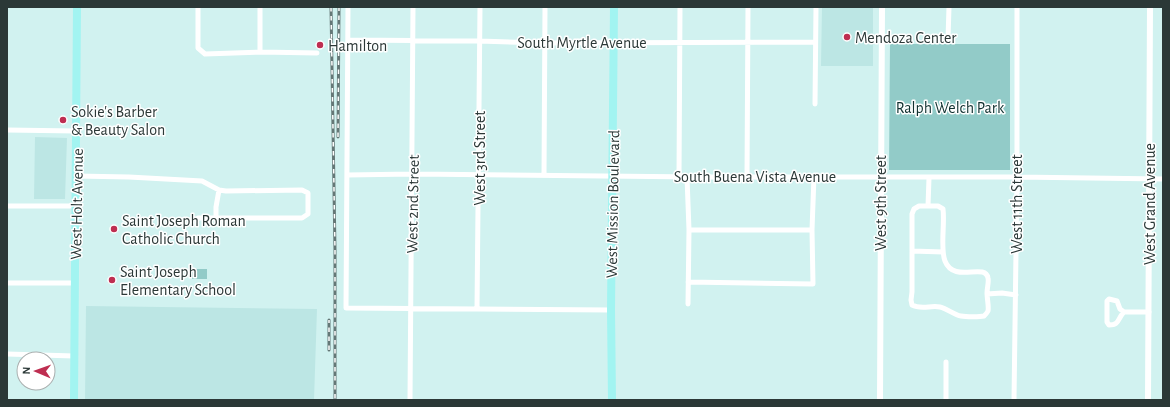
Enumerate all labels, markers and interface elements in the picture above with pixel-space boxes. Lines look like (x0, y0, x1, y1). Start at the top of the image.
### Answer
place label: Mendoza Center (855, 30, 957, 46)
marker: Mendoza Center (842, 32, 852, 42)
street label: South Myrtle Avenue (517, 35, 647, 52)
place label: Hamilton (328, 38, 387, 54)
marker: Hamilton (315, 40, 325, 50)
park label: Ralph Welch Park (896, 100, 1005, 116)
place label: Sokie's Barber & Beauty Salon (71, 104, 165, 139)
street label: West 3rd Street (472, 111, 488, 205)
marker: Sokie's Barber & Beauty Salon (58, 115, 68, 125)
street label: West Mission Boulevard (604, 130, 622, 278)
street label: West Grand Avenue (1142, 143, 1158, 265)
street label: West Holt Avenue (68, 148, 86, 260)
street label: West 11th Street (1009, 154, 1025, 254)
street label: West 2nd Street (404, 155, 422, 254)
street label: West 9th Street (873, 155, 889, 251)
street label: South Buena Vista Avenue (674, 169, 836, 185)
place label: Saint Joseph Roman Catholic Church (122, 213, 246, 247)
marker: Saint Joseph Roman Catholic Church (109, 224, 119, 234)
place label: Saint Joseph Elementary School (120, 264, 236, 299)
marker: Saint Joseph Elementary School (107, 275, 117, 285)
north arrow (16, 351, 56, 391)
text: N (21, 367, 32, 375)

